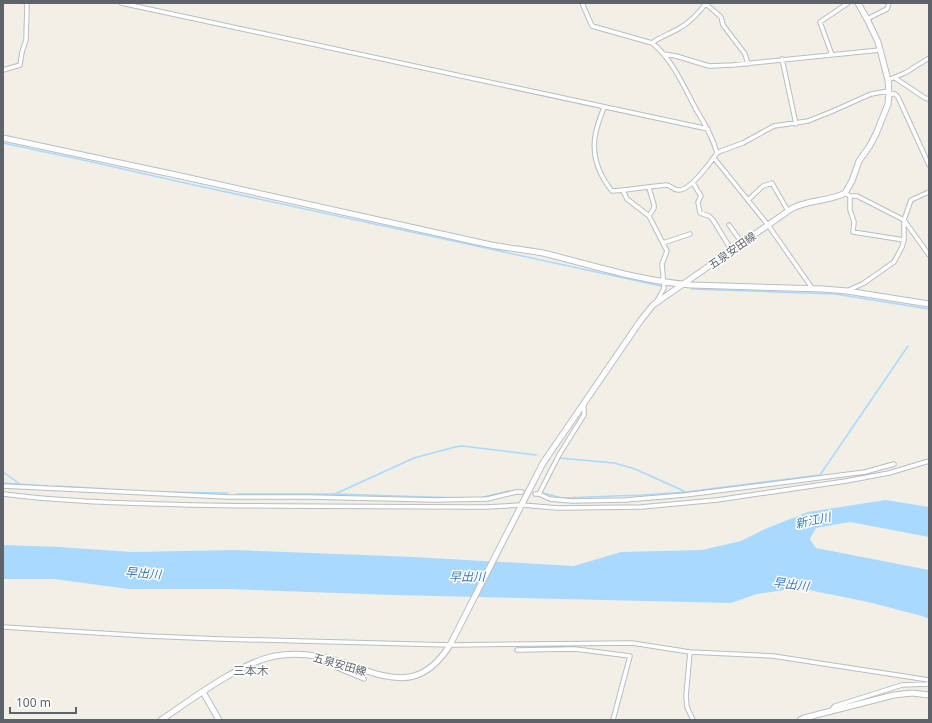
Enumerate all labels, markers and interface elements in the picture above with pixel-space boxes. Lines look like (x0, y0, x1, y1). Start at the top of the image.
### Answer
street label: 五泉安田線 (705, 228, 759, 272)
water label: 新江川 (794, 508, 834, 532)
water label: 早出川 (124, 563, 164, 583)
water label: 早出川 (449, 568, 487, 585)
water label: 早出川 (772, 573, 812, 595)
street label: 五泉安田線 (311, 649, 369, 679)
district label: 三本木 (233, 662, 269, 679)
scale bar (10, 689, 76, 715)
text: 100 m (16, 694, 51, 711)

